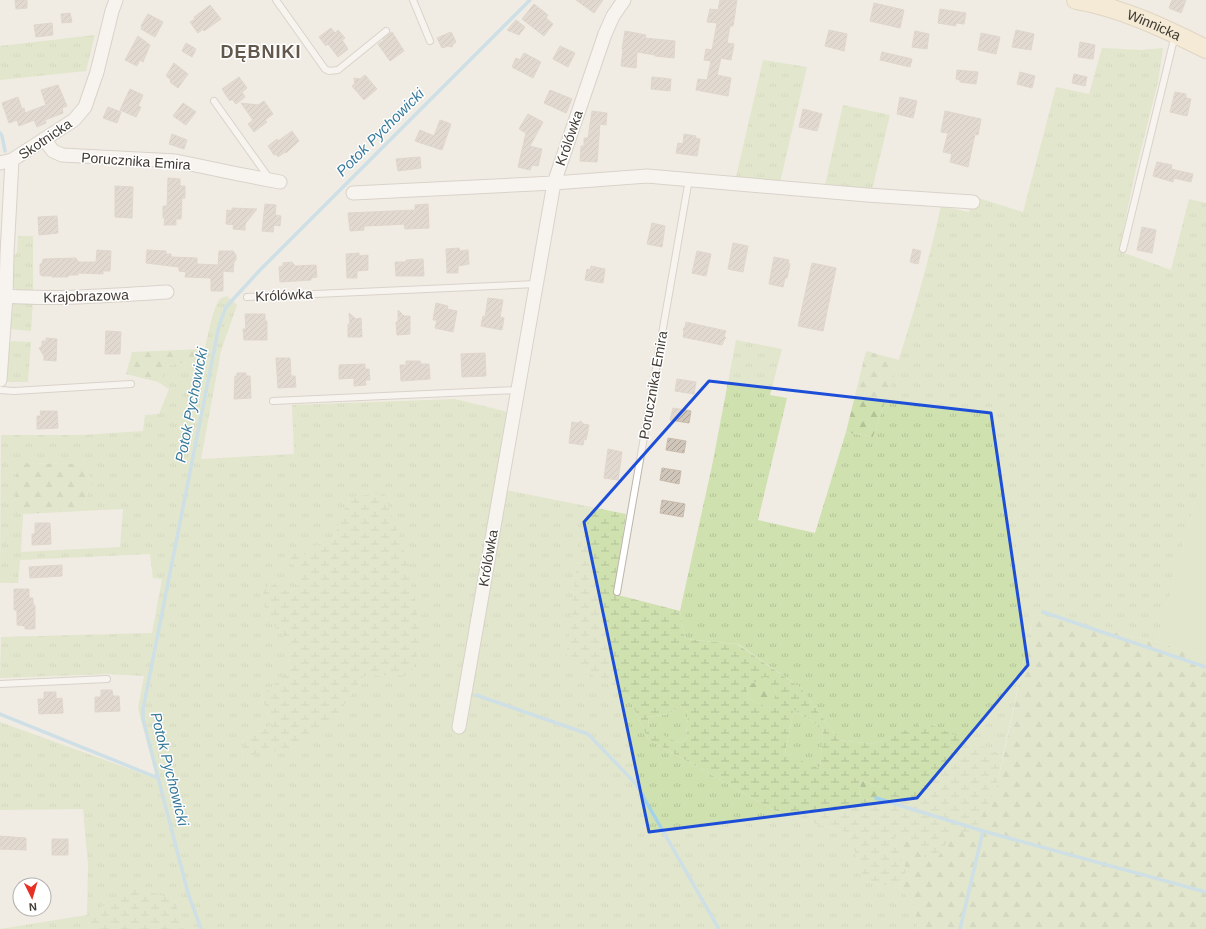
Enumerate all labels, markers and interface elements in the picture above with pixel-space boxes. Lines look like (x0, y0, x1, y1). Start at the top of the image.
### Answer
street label: Winnicka (1125, 6, 1184, 44)
district label: DĘBNIKI (220, 42, 302, 62)
water label: Potok Pychowicki (333, 84, 428, 179)
street label: Królówka (552, 108, 586, 168)
street label: Skotnicka (15, 115, 75, 163)
street label: Porucznika Emira (81, 149, 191, 173)
street label: Królówka (255, 285, 313, 304)
street label: Krajobrazowa (43, 287, 129, 305)
street label: Porucznika Emira (636, 329, 670, 440)
water label: Potok Pychowicki (172, 345, 211, 464)
street label: Królówka (475, 528, 501, 588)
water label: Potok Pychowicki (148, 710, 193, 828)
north arrow (12, 877, 52, 917)
text: N (28, 901, 37, 913)

